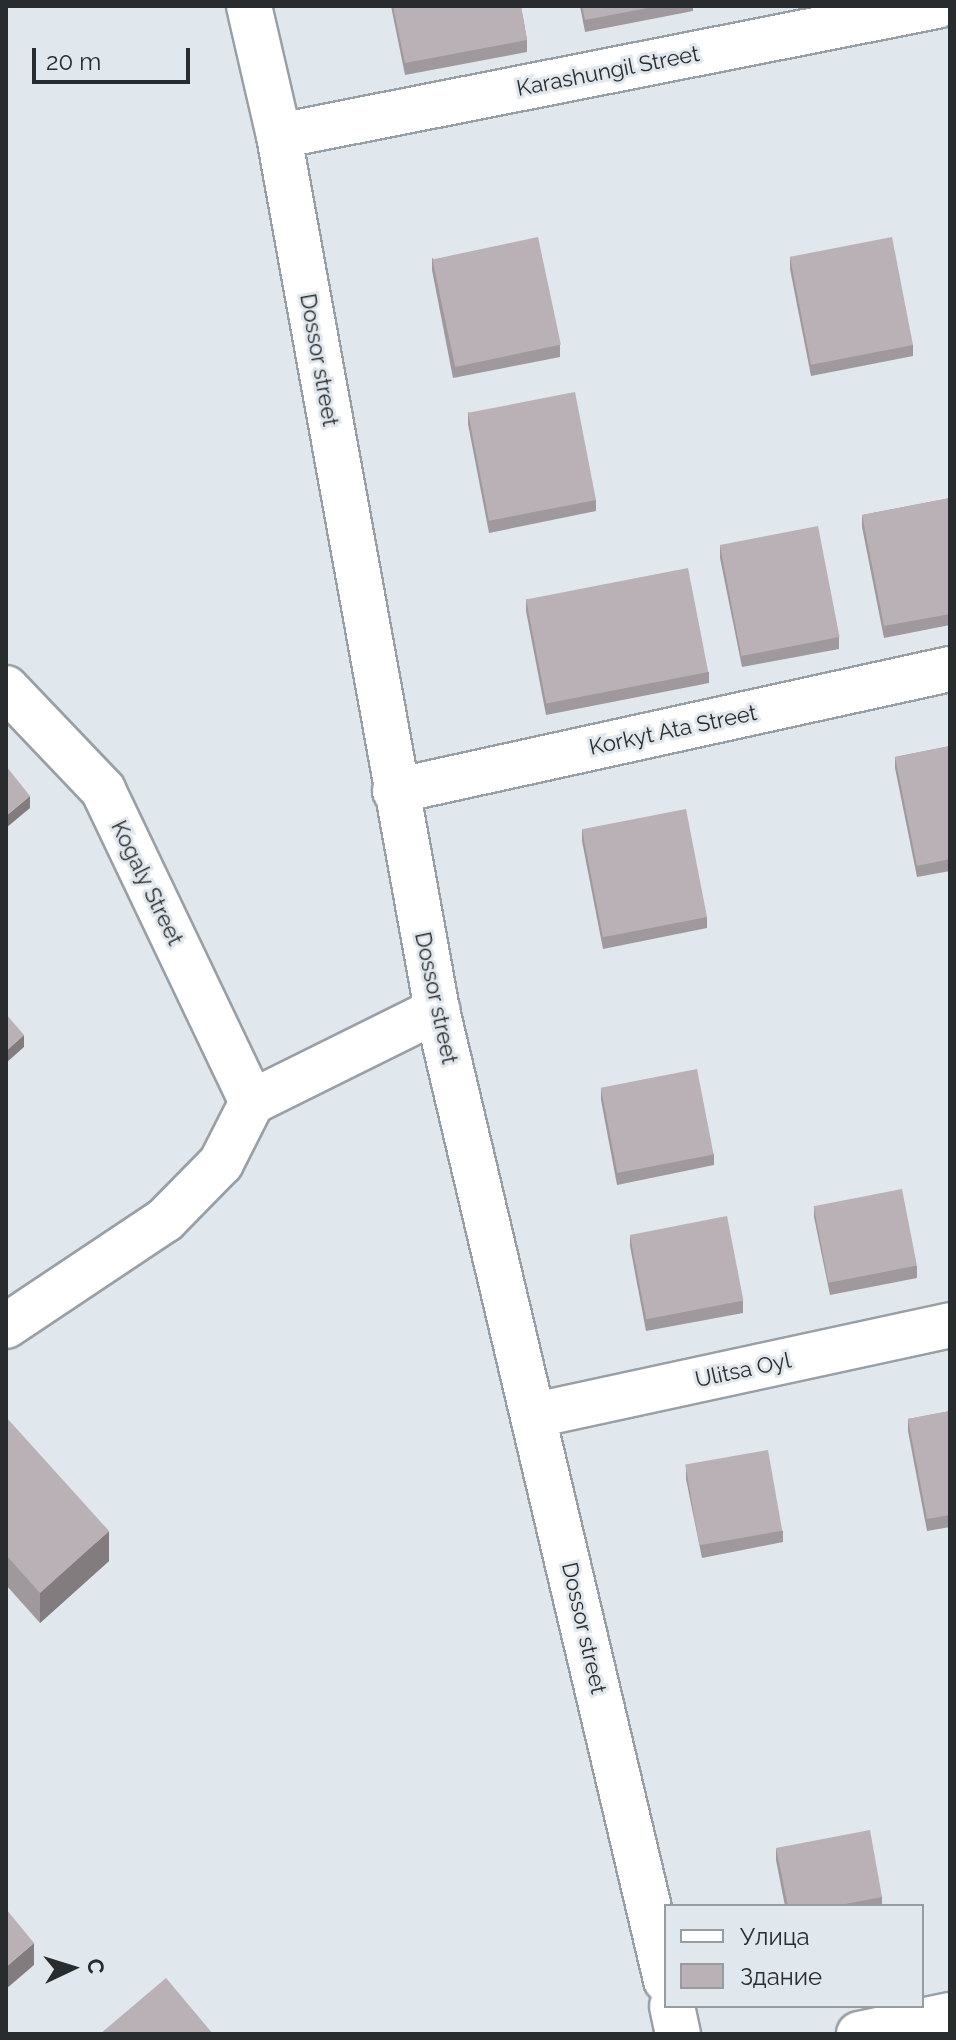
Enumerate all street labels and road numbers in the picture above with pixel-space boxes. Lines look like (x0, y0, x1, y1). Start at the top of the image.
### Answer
street label: Karashungil Street (514, 40, 702, 102)
street label: Dossor street (294, 291, 344, 429)
street label: Korkyt Ata Street (587, 699, 759, 761)
street label: Kogaly Street (105, 816, 189, 950)
street label: Dossor street (409, 929, 463, 1067)
street label: Ulitsa Oyl (693, 1347, 793, 1393)
street label: Dossor street (556, 1559, 612, 1697)

